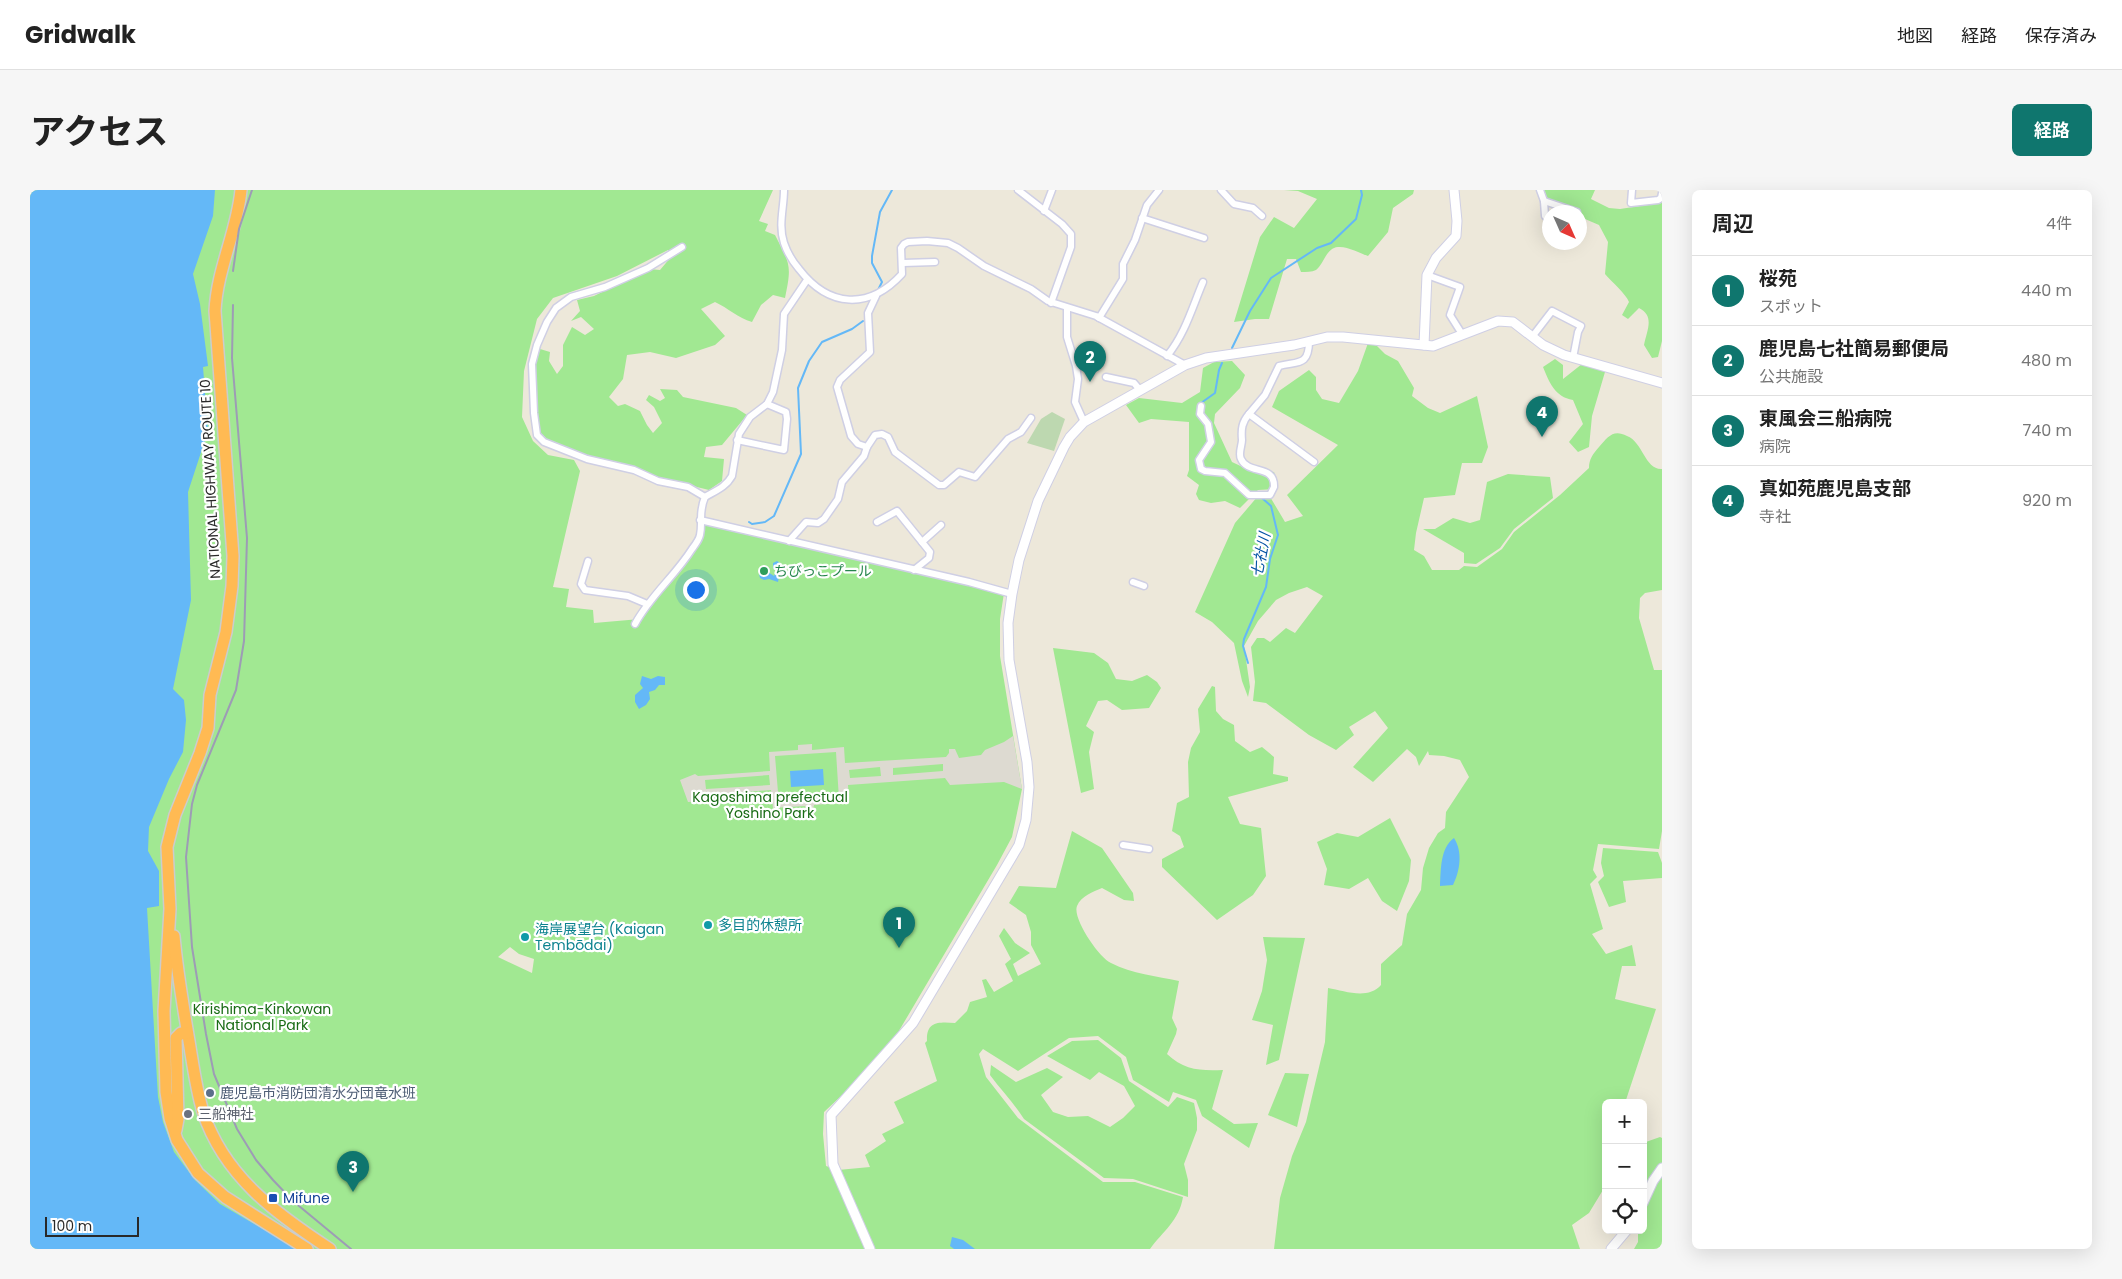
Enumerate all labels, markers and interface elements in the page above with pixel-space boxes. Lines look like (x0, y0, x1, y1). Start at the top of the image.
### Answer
text: Gridwalk (25, 18, 136, 51)
text: 地図 (1897, 23, 1933, 48)
text: 経路 (1961, 23, 1997, 48)
text: 保存済み (2025, 23, 2097, 48)
button: 経路 (2012, 104, 2092, 156)
text: アクセス (30, 107, 168, 156)
north arrow (1542, 205, 1587, 250)
text: 周辺 (1712, 209, 1754, 238)
text: 4件 (2046, 212, 2072, 235)
text: 桜苑 (1759, 265, 1797, 292)
text: 1 (1725, 279, 1731, 302)
text: 440 m (2021, 279, 2072, 302)
text: スポット (1759, 295, 1823, 318)
text: 鹿児島七社簡易郵便局 (1759, 335, 1949, 362)
pin: 2 (1074, 341, 1106, 382)
text: 2 (1723, 349, 1733, 372)
text: 480 m (2021, 349, 2072, 372)
text: 公共施設 (1759, 365, 1823, 388)
street label: NATIONAL HIGHWAY ROUTE 10 (195, 379, 225, 579)
pin: 4 (1526, 396, 1558, 437)
text: 東風会三船病院 (1759, 405, 1892, 432)
text: 3 (1723, 419, 1733, 442)
text: 740 m (2022, 419, 2072, 442)
text: 病院 (1759, 435, 1791, 458)
text: 真如苑鹿児島支部 (1759, 475, 1911, 502)
text: 4 (1723, 489, 1733, 512)
text: 920 m (2022, 489, 2072, 512)
text: 寺社 (1759, 505, 1791, 528)
water label: 七社川 (1246, 529, 1275, 579)
place label: ちびっこプール (774, 561, 872, 581)
marker: ちびっこプール (758, 565, 770, 577)
your location (683, 577, 709, 603)
park label: Kagoshima prefectual Yoshino Park (692, 787, 848, 823)
pin: 1 (883, 907, 915, 948)
place label: 多目的休憩所 (718, 915, 802, 935)
place label: 海岸展望台 (Kaigan Tembōdai) (535, 919, 664, 955)
marker: 多目的休憩所 (702, 919, 714, 931)
marker: 海岸展望台 (Kaigan Tembōdai) (519, 931, 531, 943)
park label: Kirishima-Kinkowan National Park (193, 999, 331, 1035)
place label: 鹿児島市消防団清水分団竜水班 (220, 1083, 416, 1103)
marker: 鹿児島市消防団清水分団竜水班 (204, 1087, 216, 1099)
map controls (1602, 1099, 1647, 1234)
button: + (1602, 1099, 1647, 1144)
place label: 三船神社 (198, 1104, 254, 1124)
marker: 三船神社 (182, 1108, 194, 1120)
button: − (1602, 1144, 1647, 1189)
pin: 3 (337, 1151, 369, 1192)
place label: Mifune (283, 1188, 330, 1208)
button: locate (1602, 1189, 1647, 1234)
marker: Mifune (267, 1192, 279, 1204)
scale bar (45, 1214, 139, 1237)
text: 100 m (52, 1216, 92, 1236)

